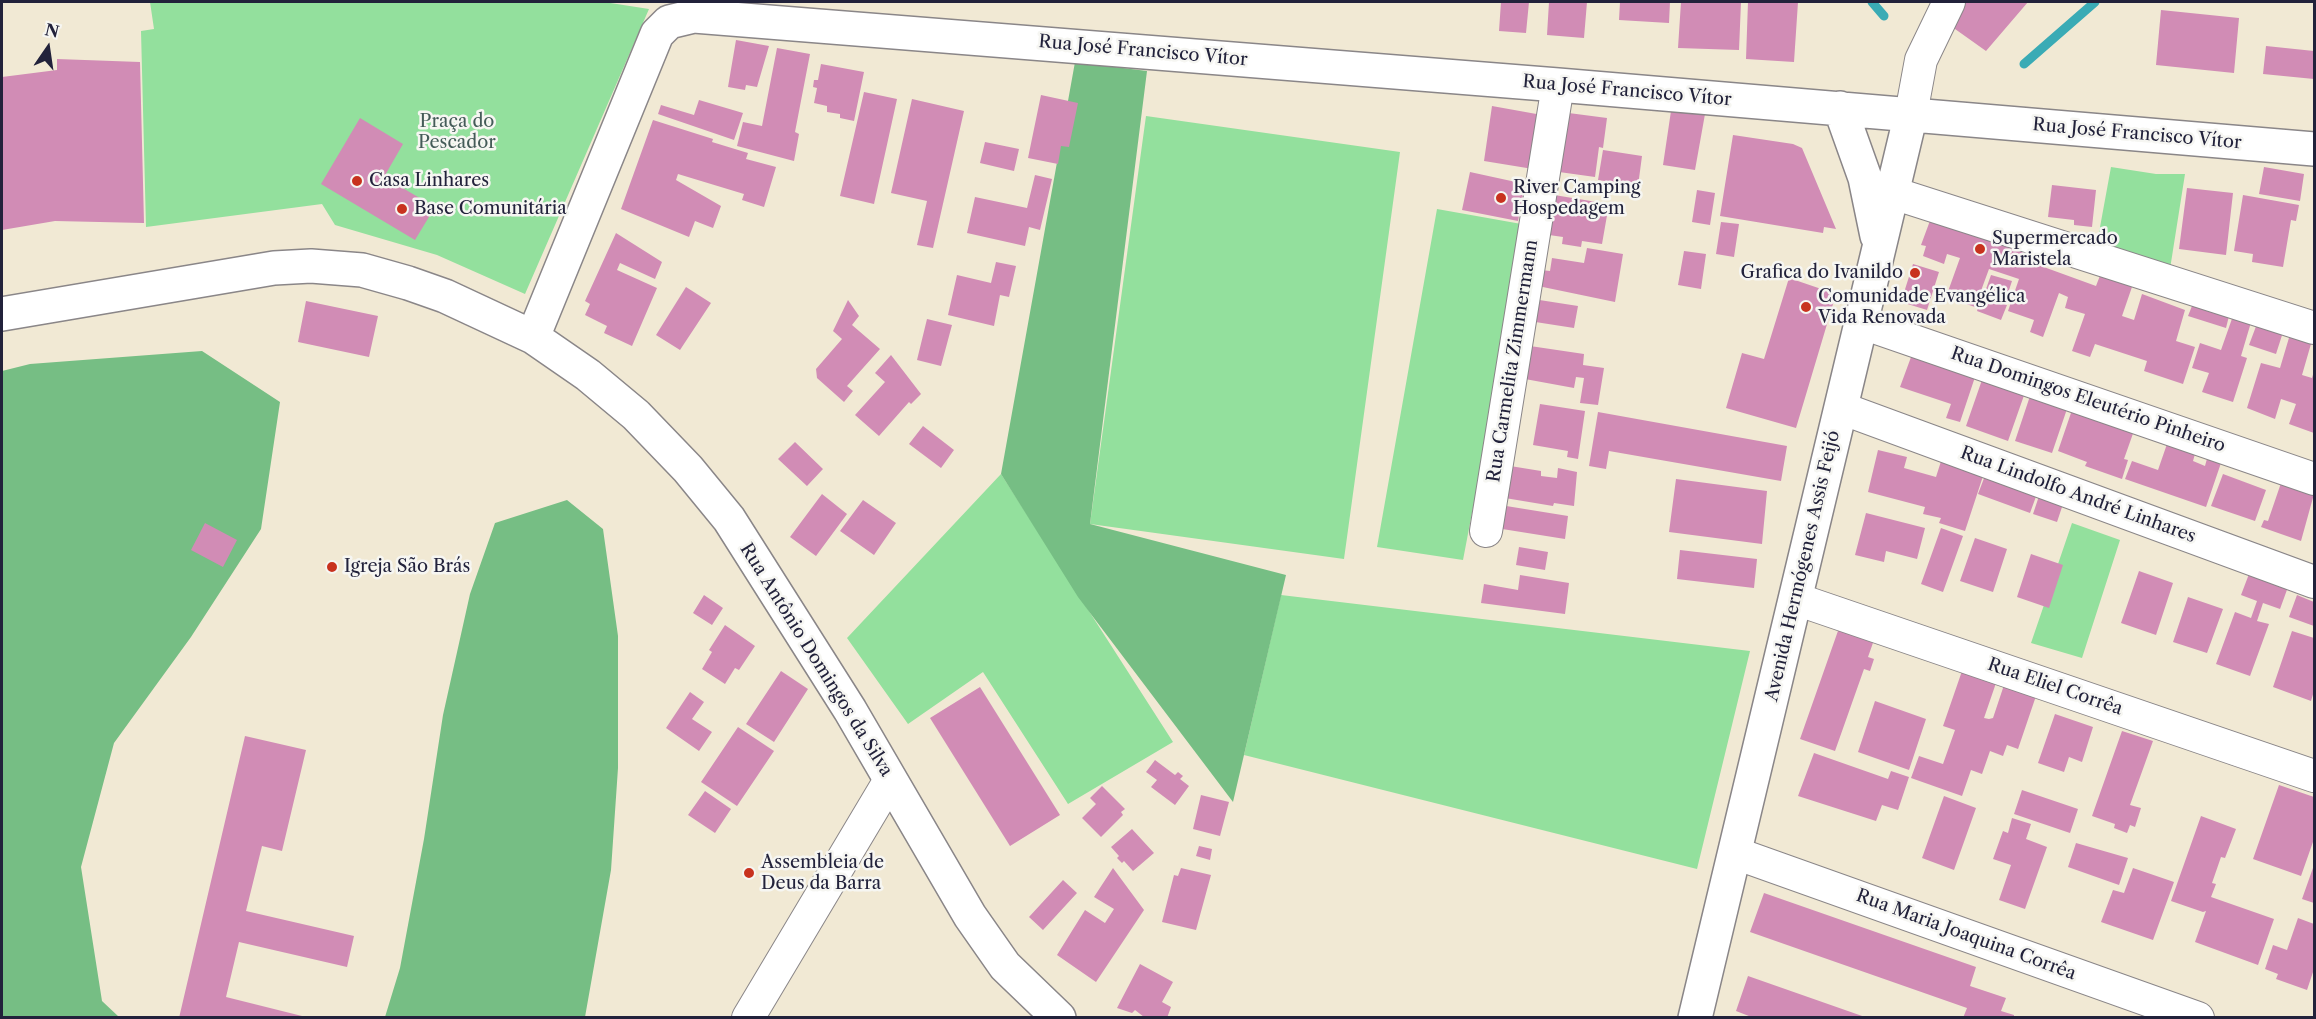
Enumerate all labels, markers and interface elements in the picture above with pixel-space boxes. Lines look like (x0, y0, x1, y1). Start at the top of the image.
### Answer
north arrow (18, 18, 78, 78)
text: N (43, 19, 61, 42)
street label: Rua José Francisco Vítor (1038, 31, 1248, 71)
street label: Rua José Francisco Vítor (1522, 71, 1732, 111)
park label: Praça do Pescador (418, 111, 496, 154)
street label: Rua José Francisco Vítor (2032, 114, 2242, 154)
place label: Casa Linhares (369, 170, 489, 192)
marker: Casa Linhares (350, 174, 364, 188)
place label: River Camping Hospedagem (1513, 177, 1641, 219)
marker: River Camping Hospedagem (1494, 191, 1508, 205)
place label: Base Comunitária (414, 198, 567, 220)
marker: Base Comunitária (395, 202, 409, 216)
place label: Supermercado Maristela (1992, 228, 2118, 270)
street label: Rua Carmelita Zimmermann (1483, 238, 1543, 484)
marker: Supermercado Maristela (1973, 242, 1987, 256)
place label: Grafica do Ivanildo (1740, 262, 1903, 284)
marker: Grafica do Ivanildo (1908, 266, 1922, 280)
place label: Comunidade Evangélica Vida Renovada (1818, 286, 2025, 328)
marker: Comunidade Evangélica Vida Renovada (1799, 300, 1813, 314)
street label: Rua Domingos Eleutério Pinheiro (1948, 343, 2228, 457)
street label: Avenida Hermógenes Assis Feijó (1761, 428, 1845, 704)
street label: Rua Lindolfo André Linhares (1957, 442, 2199, 548)
street label: Rua Antônio Domingos da Silva (735, 539, 897, 781)
place label: Igreja São Brás (344, 556, 470, 578)
marker: Igreja São Brás (325, 560, 339, 574)
street label: Rua Eliel Corrêa (1985, 654, 2125, 720)
place label: Assembleia de Deus da Barra (761, 852, 884, 894)
marker: Assembleia de Deus da Barra (742, 866, 756, 880)
street label: Rua Maria Joaquina Corrêa (1853, 885, 2079, 985)

